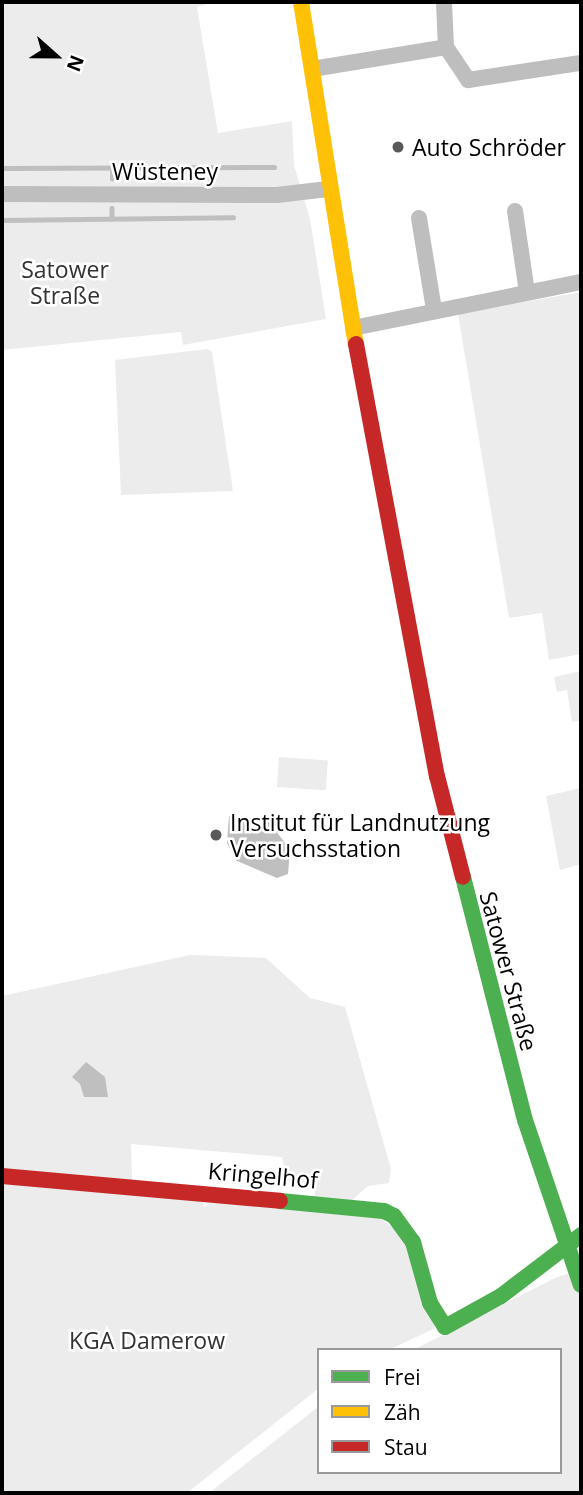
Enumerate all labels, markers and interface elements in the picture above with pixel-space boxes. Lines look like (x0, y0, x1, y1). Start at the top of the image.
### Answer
north arrow (21, 21, 91, 91)
text: N (61, 52, 91, 75)
place label: Auto Schröder (412, 133, 566, 161)
marker: Auto Schröder (390, 139, 406, 155)
street label: Wüsteney (112, 157, 218, 185)
park label: Satower Straße (21, 255, 109, 309)
place label: Institut für Landnutzung Versuchsstation (230, 808, 490, 862)
marker: Institut für Landnutzung Versuchsstation (208, 827, 224, 843)
street label: Satower Straße (474, 888, 544, 1054)
street label: Kringelhof (207, 1156, 319, 1194)
park label: KGA Damerow (69, 1326, 225, 1354)
legend (317, 1348, 562, 1474)
text: Frei (384, 1363, 421, 1391)
text: Zäh (384, 1398, 421, 1426)
text: Stau (384, 1433, 428, 1461)

